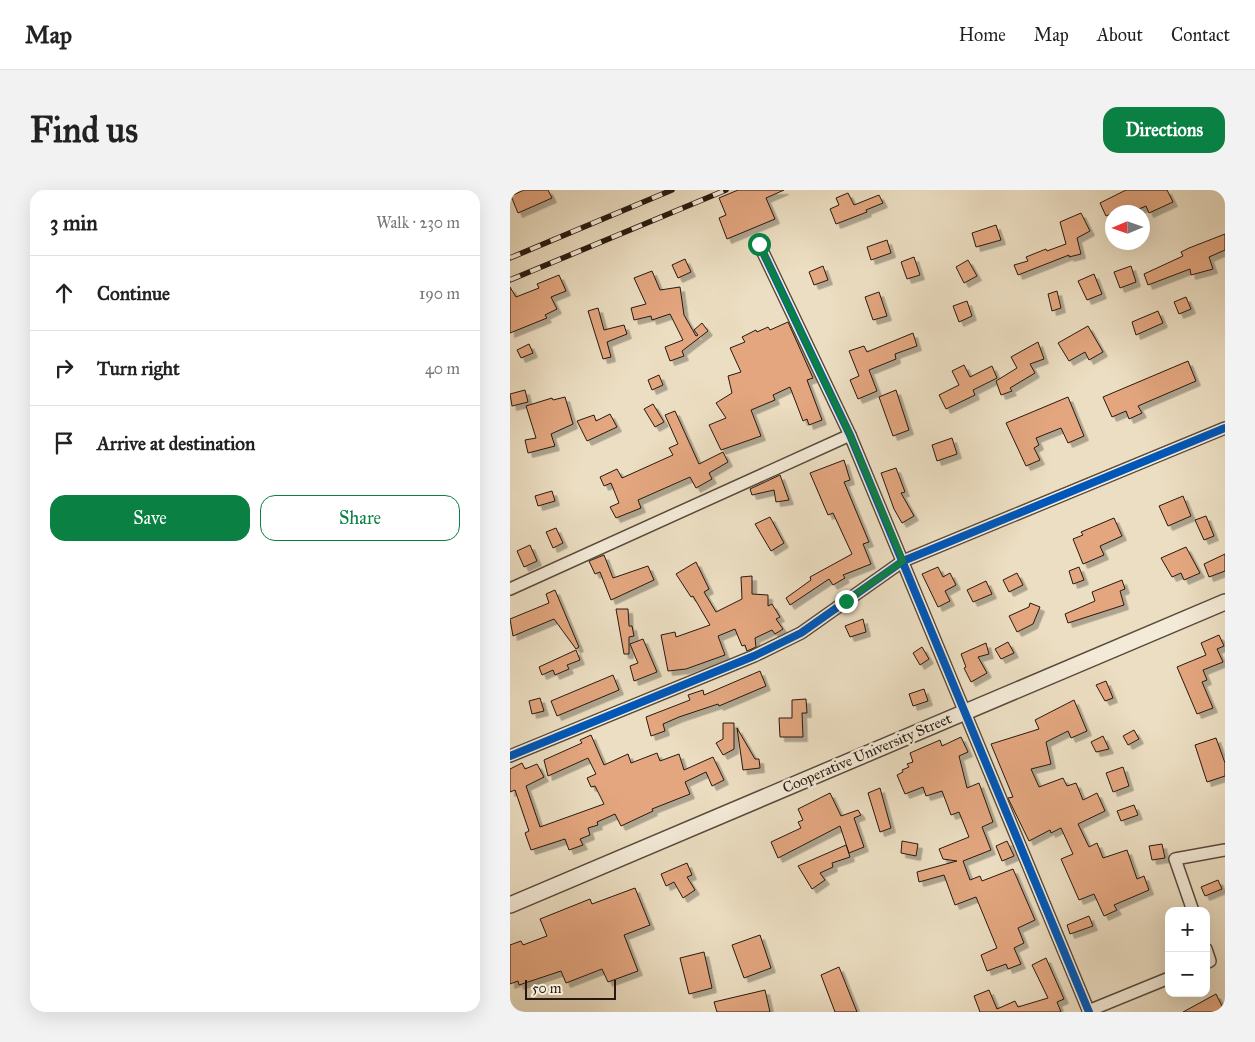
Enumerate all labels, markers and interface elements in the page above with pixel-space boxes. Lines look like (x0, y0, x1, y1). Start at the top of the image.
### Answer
text: Map (25, 20, 72, 50)
text: Home (959, 24, 1006, 46)
text: Map (1034, 24, 1069, 46)
text: About (1097, 24, 1143, 46)
text: Contact (1171, 24, 1230, 46)
button: Directions (1103, 107, 1225, 153)
text: Find us (30, 109, 138, 152)
north arrow (1105, 205, 1150, 250)
text: 3 min (50, 210, 98, 236)
text: Walk · 230 m (376, 213, 460, 232)
route start (748, 233, 771, 256)
icon: ahead (50, 279, 78, 307)
text: Continue (97, 282, 170, 305)
text: 190 m (419, 284, 460, 303)
icon: right (50, 354, 78, 382)
text: Turn right (97, 357, 180, 380)
text: 40 m (425, 359, 460, 378)
icon: arrive (50, 429, 78, 457)
text: Arrive at destination (97, 432, 255, 455)
button: Save (50, 495, 250, 541)
button: Share (260, 495, 460, 541)
route end (835, 590, 858, 613)
street label: Cooperative University Street (780, 709, 955, 797)
map controls (1165, 907, 1210, 997)
button: + (1165, 907, 1210, 952)
button: − (1165, 952, 1210, 997)
scale bar (525, 977, 616, 1000)
text: 50 m (532, 980, 561, 997)

